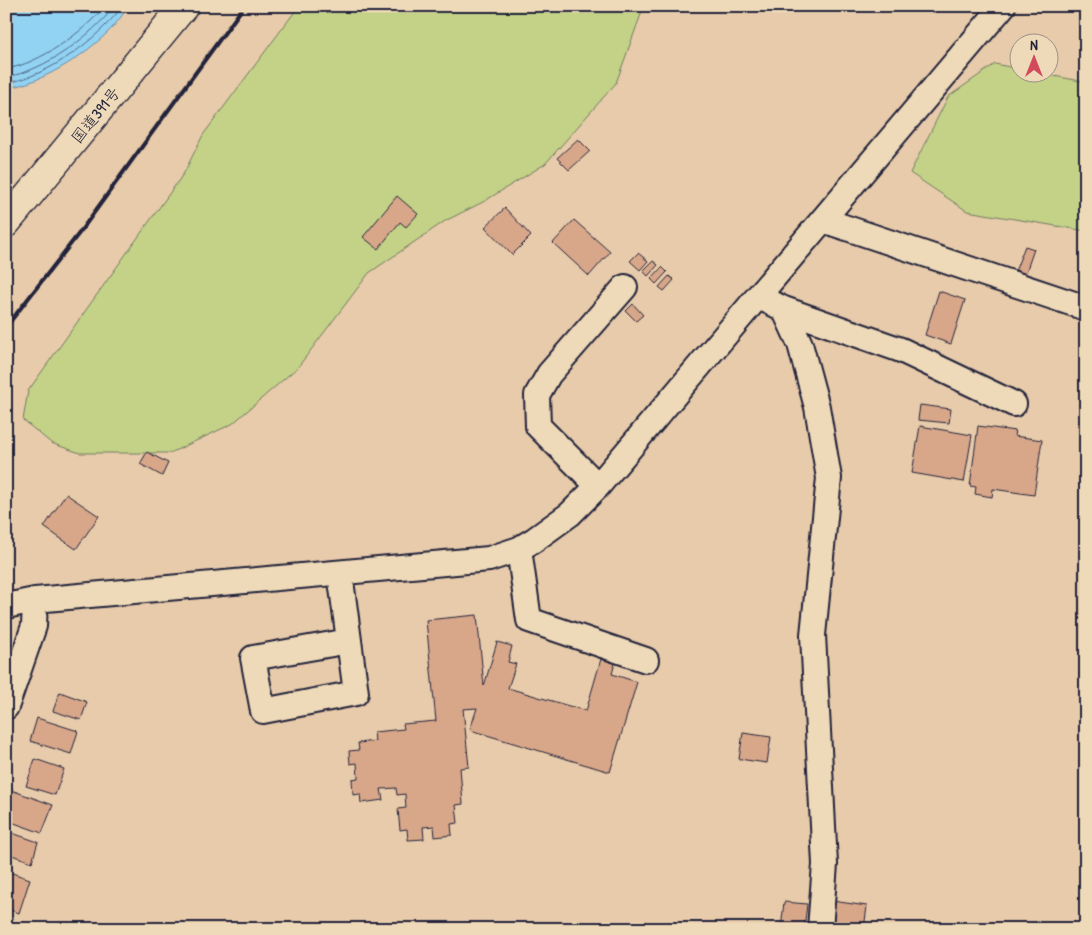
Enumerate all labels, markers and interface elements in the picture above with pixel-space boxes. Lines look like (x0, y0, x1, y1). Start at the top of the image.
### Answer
north arrow (1010, 32, 1060, 82)
text: N (1030, 35, 1038, 54)
street label: 国道391号 (65, 82, 125, 148)

